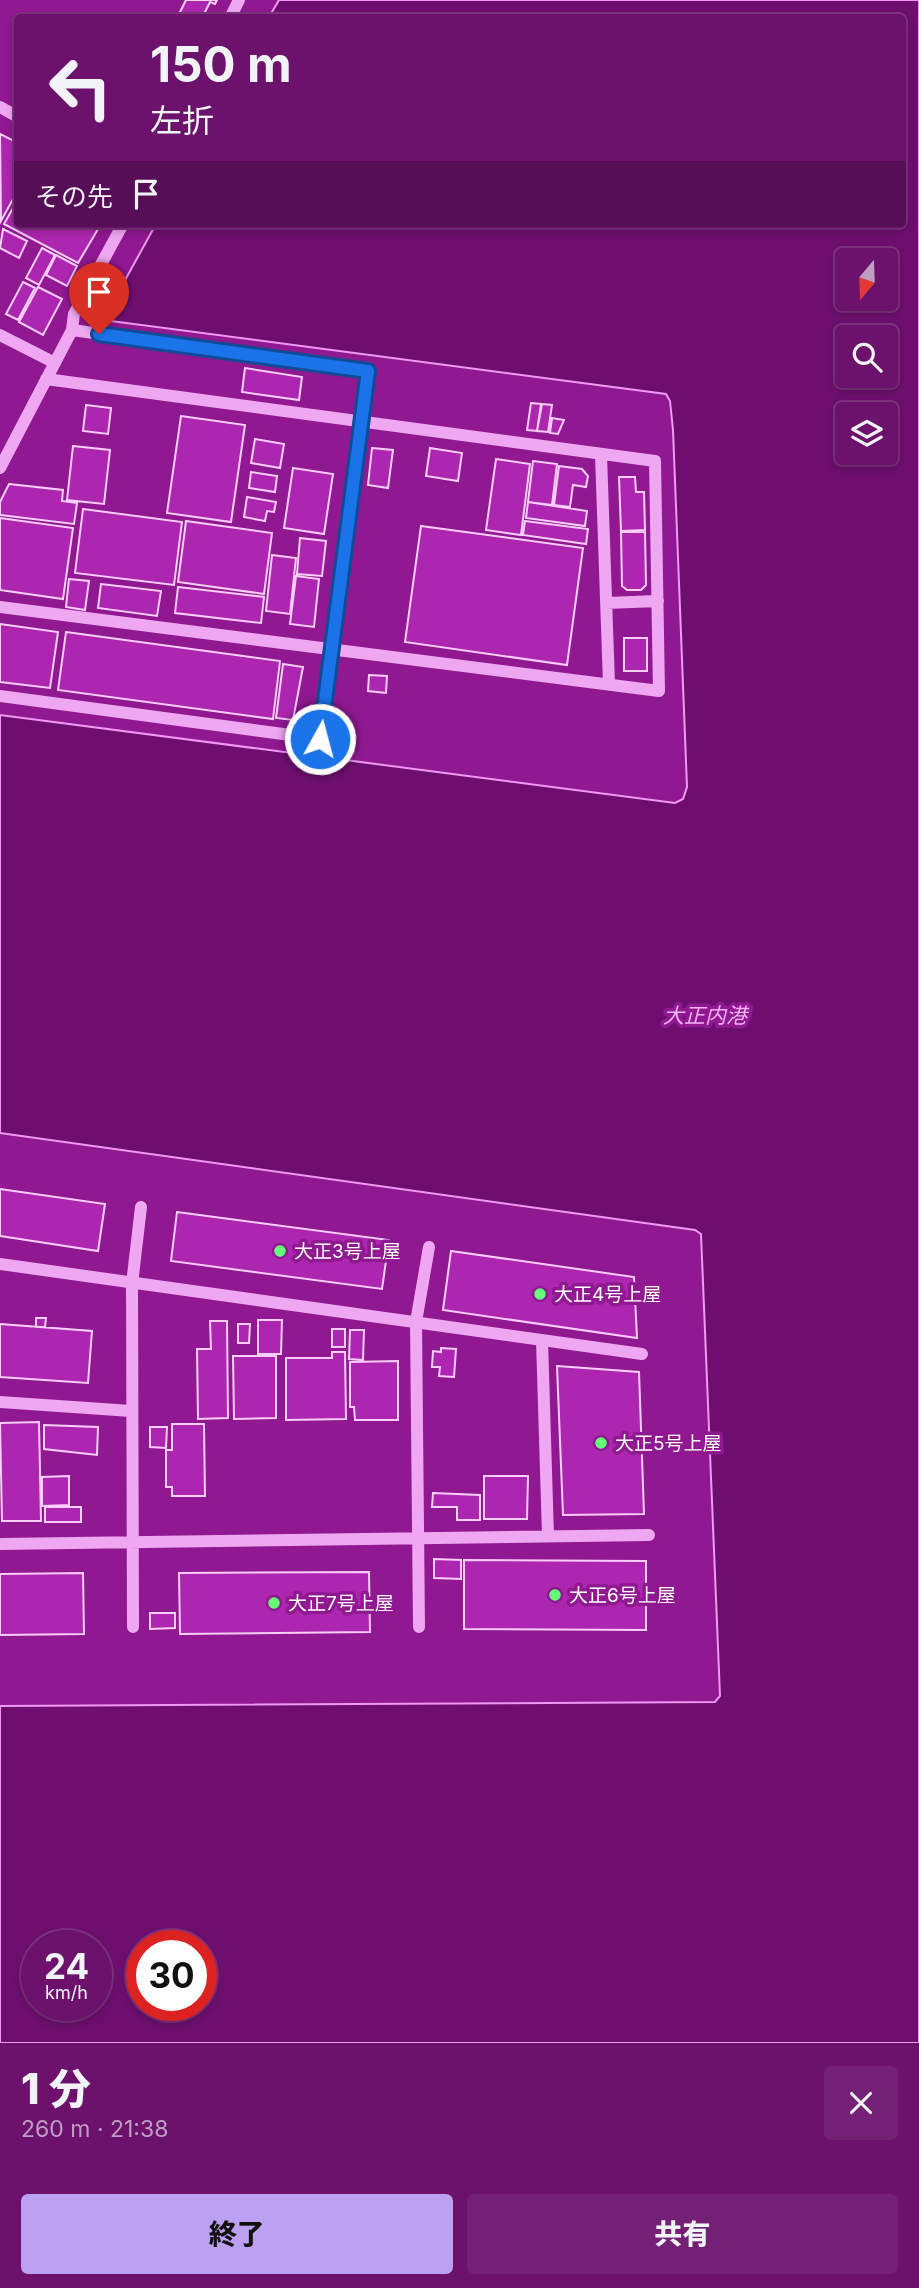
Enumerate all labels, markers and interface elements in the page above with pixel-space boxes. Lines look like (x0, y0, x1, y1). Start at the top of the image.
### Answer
text: 150 m (150, 35, 292, 94)
icon: left (35, 42, 126, 133)
text: 左折 (150, 101, 214, 140)
icon: arrive (127, 175, 165, 213)
text: その先 (35, 181, 113, 212)
north arrow (835, 248, 898, 312)
map controls (835, 248, 898, 465)
pin (69, 262, 129, 334)
icon: arrive (80, 273, 118, 311)
button: search (835, 325, 898, 388)
button: layers (835, 402, 898, 465)
position arrow (283, 702, 357, 776)
water label: 大正内港 (663, 1003, 750, 1028)
place label: 大正3号上屋 (294, 1240, 401, 1263)
marker: 大正3号上屋 (272, 1243, 288, 1259)
place label: 大正4号上屋 (554, 1283, 661, 1306)
marker: 大正4号上屋 (532, 1286, 548, 1302)
place label: 大正5号上屋 (615, 1432, 722, 1455)
marker: 大正5号上屋 (593, 1435, 609, 1451)
place label: 大正6号上屋 (569, 1584, 676, 1607)
marker: 大正6号上屋 (547, 1587, 563, 1603)
place label: 大正7号上屋 (288, 1592, 394, 1615)
marker: 大正7号上屋 (266, 1595, 282, 1611)
speed limit sign: 30 (126, 1930, 217, 2021)
text: 24 (44, 1945, 89, 1987)
text: km/h (45, 1982, 88, 2003)
text: 1 分 (21, 2063, 91, 2114)
button: close (824, 2066, 898, 2140)
text: 260 m · 21:38 (21, 2115, 168, 2143)
button: 終了 (21, 2194, 453, 2274)
button: 共有 (467, 2194, 898, 2274)

